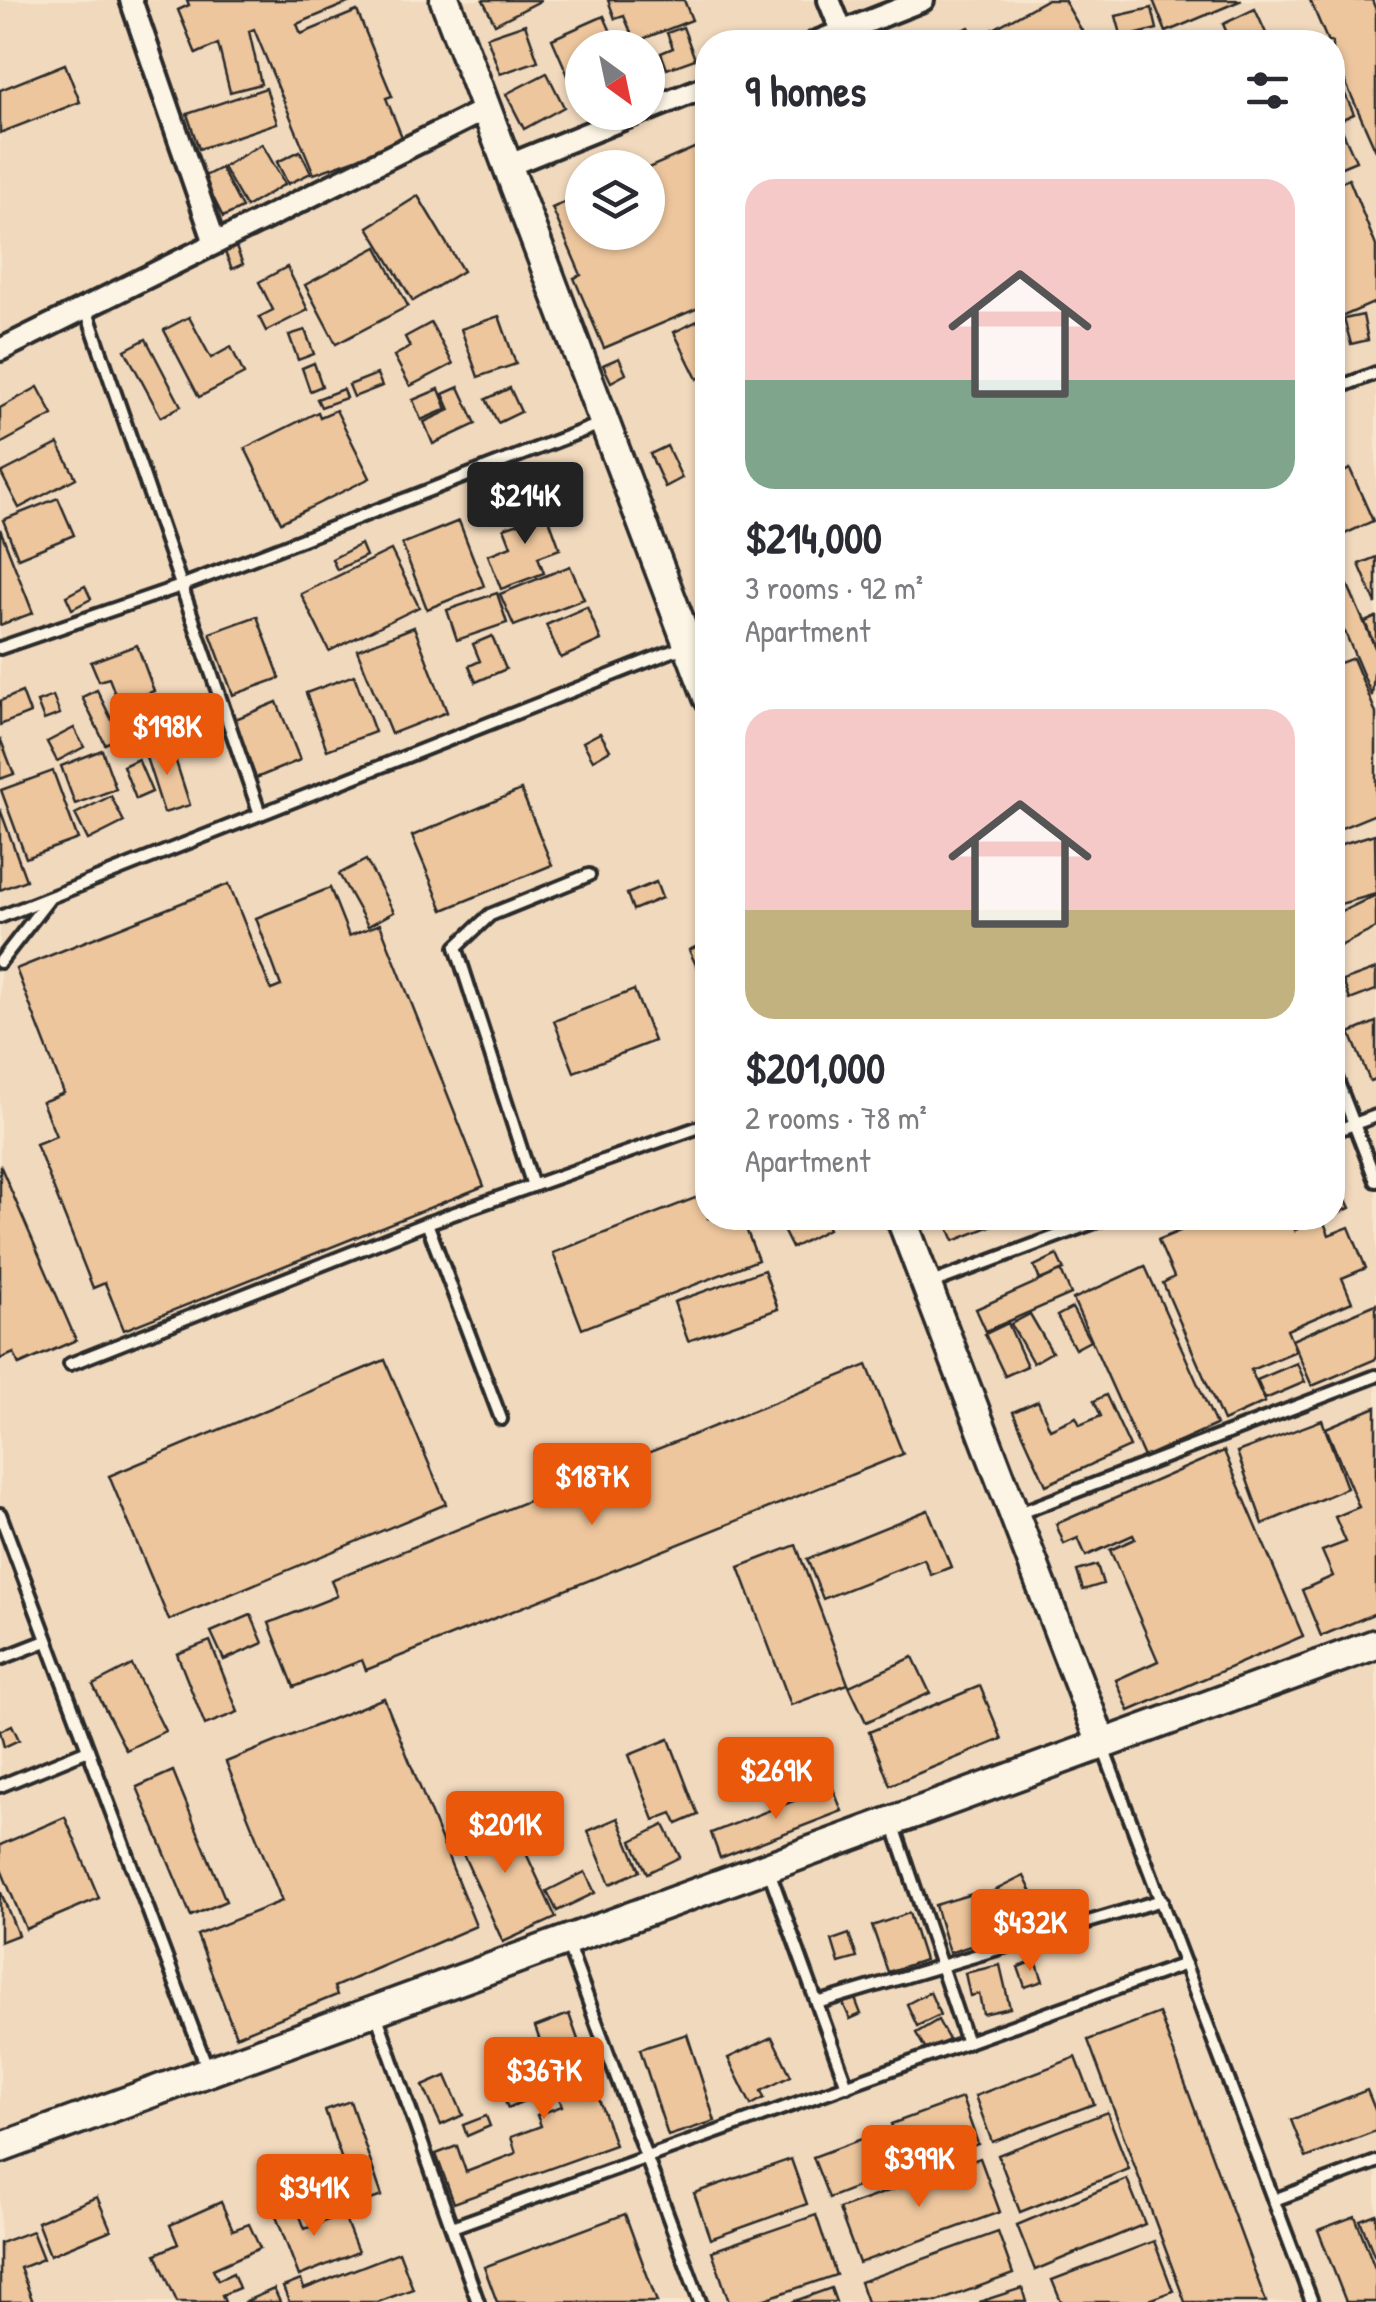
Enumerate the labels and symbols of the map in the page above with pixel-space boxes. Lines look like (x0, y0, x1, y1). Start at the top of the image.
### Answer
north arrow (565, 30, 665, 130)
pin: $214K (455, 462, 595, 547)
pin: $198K (97, 693, 237, 778)
pin: $187K (522, 1443, 662, 1528)
pin: $269K (706, 1737, 846, 1822)
pin: $201K (435, 1791, 575, 1876)
pin: $432K (960, 1889, 1100, 1974)
pin: $367K (474, 2037, 614, 2122)
pin: $399K (849, 2125, 989, 2210)
pin: $341K (244, 2154, 384, 2239)

